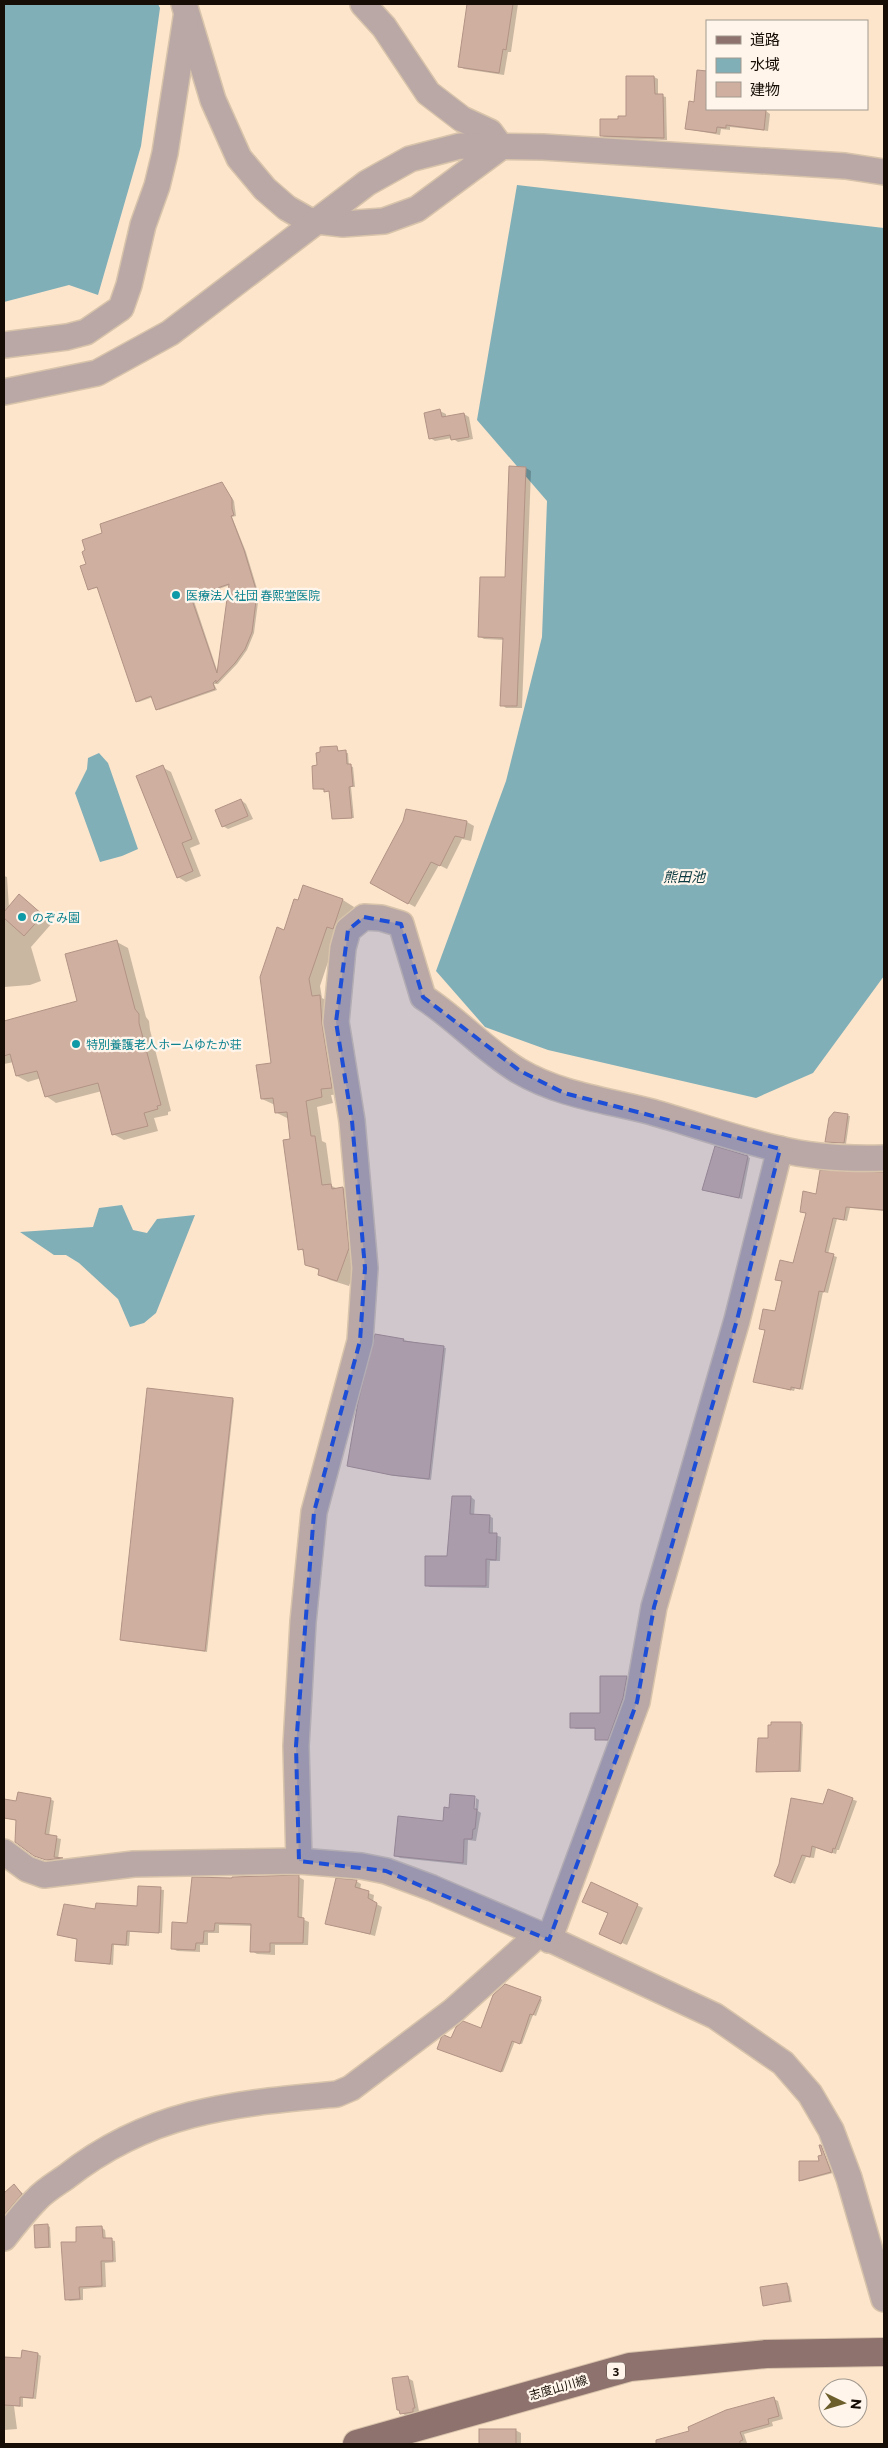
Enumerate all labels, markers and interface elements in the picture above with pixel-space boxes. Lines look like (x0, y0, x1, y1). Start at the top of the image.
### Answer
legend (706, 20, 868, 110)
text: 道路 (750, 30, 780, 48)
text: 水域 (750, 55, 780, 73)
text: 建物 (750, 80, 780, 98)
place label: 医療法人社団 春熙堂医院 (186, 588, 320, 602)
marker: 医療法人社団 春熙堂医院 (170, 589, 182, 601)
water label: 熊田池 (663, 868, 707, 885)
place label: のぞみ園 (32, 910, 80, 924)
marker: のぞみ園 (16, 911, 28, 923)
place label: 特別養護老人ホームゆたか荘 (86, 1037, 242, 1051)
marker: 特別養護老人ホームゆたか荘 (70, 1038, 82, 1050)
road number: 3 (607, 2362, 625, 2380)
street label: 志度山川線 (527, 2372, 589, 2402)
north arrow (818, 2378, 868, 2428)
text: N (848, 2398, 865, 2410)

